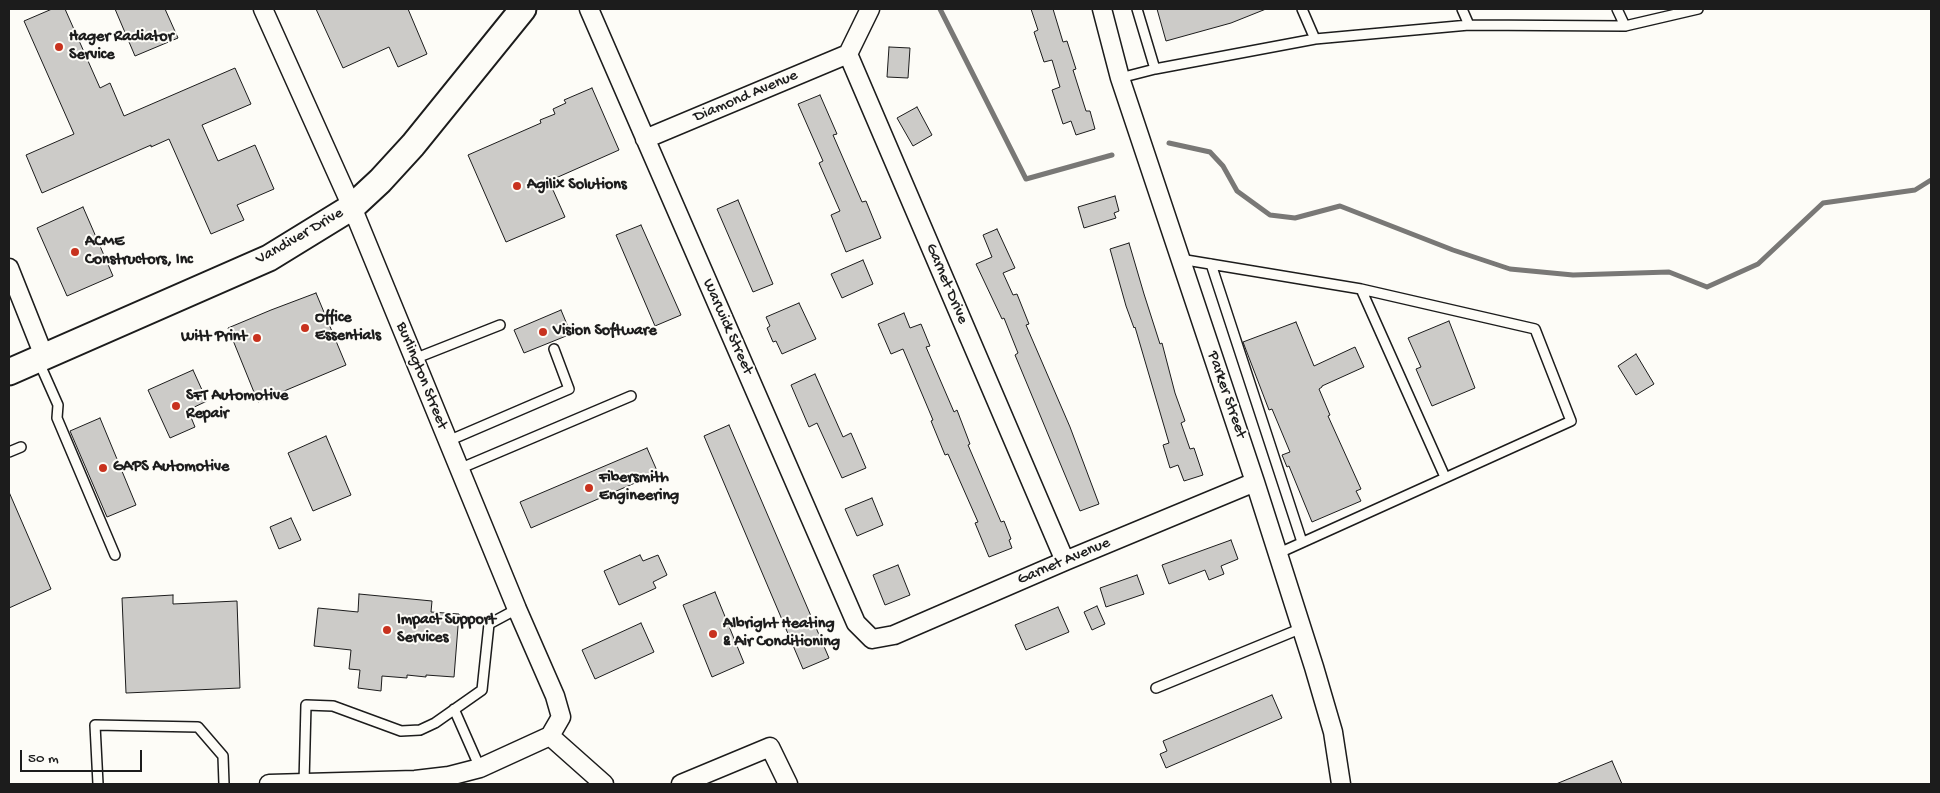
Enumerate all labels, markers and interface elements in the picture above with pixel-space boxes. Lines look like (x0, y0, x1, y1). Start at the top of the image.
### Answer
place label: Hager Radiator Service (69, 28, 173, 66)
marker: Hager Radiator Service (53, 41, 65, 53)
street label: Diamond Avenue (691, 66, 801, 128)
place label: Agilix Solutions (527, 176, 627, 196)
marker: Agilix Solutions (511, 180, 523, 192)
street label: Vandiver Drive (253, 204, 347, 270)
place label: ACME Constructors, Inc (85, 233, 193, 271)
street label: Garnet Drive (920, 241, 972, 327)
marker: ACME Constructors, Inc (69, 246, 81, 258)
street label: Warwick Street (697, 276, 757, 378)
place label: Office Essentials (315, 309, 381, 347)
street label: Burlington Street (391, 320, 451, 432)
marker: Office Essentials (299, 322, 311, 334)
place label: Vision Software (553, 322, 657, 342)
marker: Vision Software (537, 326, 549, 338)
place label: Witt Print (181, 328, 247, 348)
marker: Witt Print (251, 332, 263, 344)
street label: Parker Street (1202, 349, 1250, 441)
place label: SFT Automotive Repair (186, 387, 288, 425)
marker: SFT Automotive Repair (170, 400, 182, 412)
place label: GAPS Automotive (113, 458, 229, 478)
marker: GAPS Automotive (97, 462, 109, 474)
place label: Fibersmith Engineering (599, 469, 679, 507)
marker: Fibersmith Engineering (583, 482, 595, 494)
street label: Garnet Avenue (1015, 534, 1113, 590)
place label: Impact Support Services (397, 611, 496, 649)
place label: Albright Heating & Air Conditioning (723, 615, 840, 653)
marker: Impact Support Services (381, 624, 393, 636)
marker: Albright Heating & Air Conditioning (707, 628, 719, 640)
scale bar (22, 740, 145, 772)
text: 50 m (28, 750, 59, 768)

